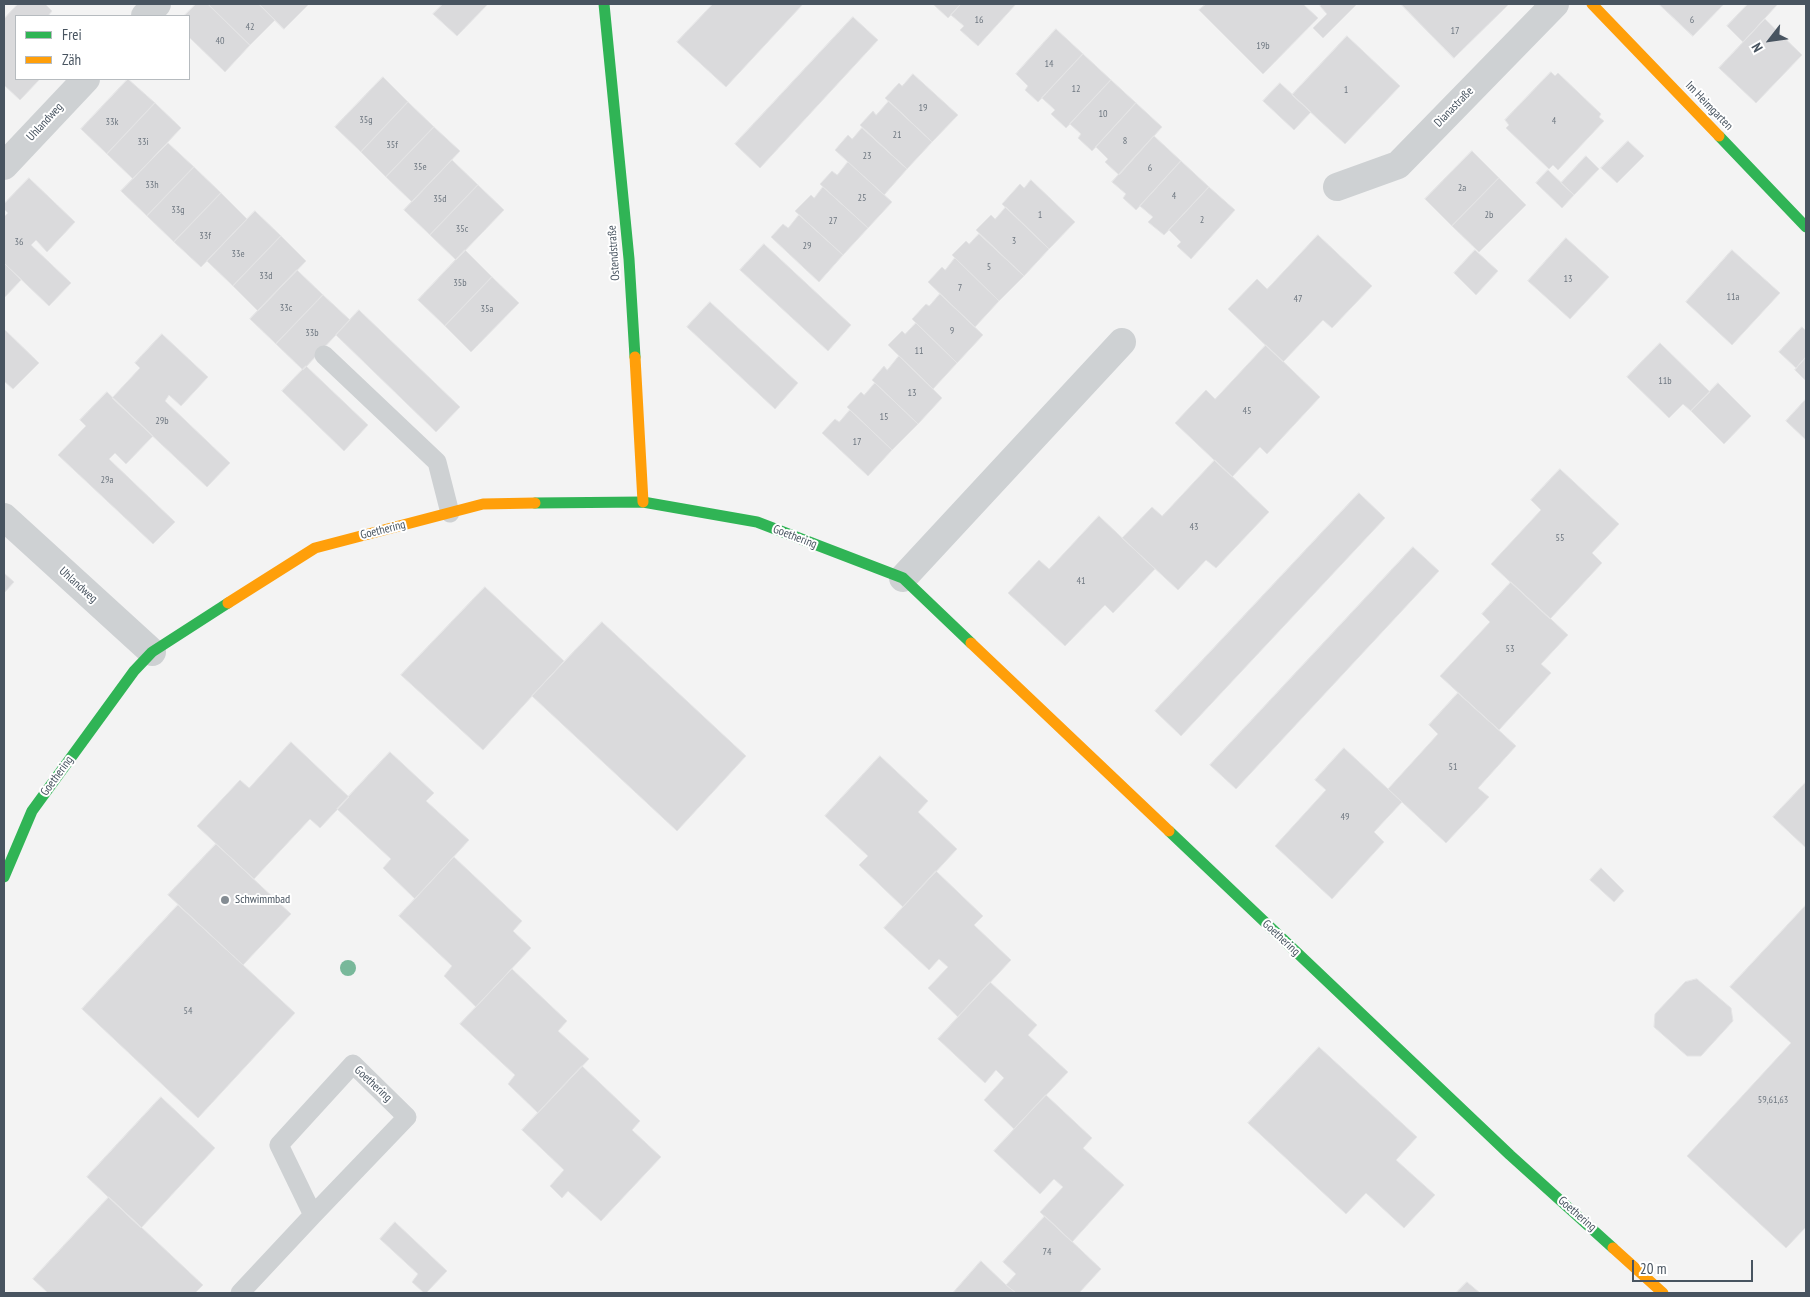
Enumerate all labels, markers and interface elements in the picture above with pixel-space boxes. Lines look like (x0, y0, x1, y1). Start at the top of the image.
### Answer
house number: 16 (975, 14, 983, 26)
house number: 6 (1690, 14, 1694, 26)
legend (15, 15, 190, 80)
north arrow (1745, 15, 1795, 65)
house number: 42 (246, 21, 254, 33)
text: Frei (62, 25, 82, 44)
house number: 17 (1451, 25, 1459, 37)
house number: 40 (216, 35, 224, 47)
house number: 19b (1256, 40, 1270, 52)
text: N (1747, 40, 1767, 55)
text: Zäh (62, 50, 81, 69)
house number: 14 (1045, 58, 1053, 70)
street label: Im Heimgarten (1682, 79, 1736, 133)
house number: 12 (1072, 83, 1080, 95)
house number: 1 (1344, 84, 1348, 96)
street label: Dianastraße (1431, 84, 1477, 130)
street label: Uhlandweg (24, 100, 66, 144)
house number: 19 (919, 102, 927, 114)
house number: 10 (1099, 108, 1107, 120)
house number: 35g (359, 114, 373, 126)
house number: 4 (1552, 115, 1556, 127)
house number: 33k (106, 116, 118, 128)
house number: 21 (893, 129, 901, 141)
house number: 8 (1123, 135, 1127, 147)
house number: 33i (137, 136, 149, 148)
house number: 35f (386, 139, 398, 151)
house number: 23 (863, 150, 871, 162)
house number: 35e (413, 161, 427, 173)
house number: 6 (1148, 162, 1152, 174)
house number: 33h (145, 179, 159, 191)
house number: 2a (1458, 182, 1466, 194)
house number: 4 (1172, 190, 1176, 202)
house number: 25 (858, 192, 866, 204)
house number: 35d (433, 193, 447, 205)
house number: 33g (171, 204, 185, 216)
house number: 1 (1038, 209, 1042, 221)
house number: 2b (1485, 209, 1493, 221)
house number: 2 (1200, 214, 1204, 226)
house number: 27 (829, 215, 837, 227)
house number: 35c (456, 223, 468, 235)
street label: Ostendstraße (605, 225, 623, 281)
house number: 33f (199, 230, 211, 242)
house number: 3 (1012, 235, 1016, 247)
house number: 36 (15, 236, 23, 248)
house number: 29 (803, 240, 811, 252)
house number: 33e (231, 248, 245, 260)
house number: 5 (987, 261, 991, 273)
house number: 33d (259, 270, 273, 282)
house number: 13 (1564, 273, 1572, 285)
house number: 35b (453, 277, 467, 289)
house number: 7 (958, 282, 962, 294)
house number: 11a (1727, 291, 1739, 303)
house number: 47 (1294, 293, 1302, 305)
house number: 33c (280, 302, 292, 314)
house number: 35a (481, 303, 493, 315)
house number: 9 (950, 325, 954, 337)
house number: 33b (305, 327, 319, 339)
house number: 11 (915, 345, 923, 357)
house number: 11b (1658, 375, 1672, 387)
house number: 13 (908, 387, 916, 399)
house number: 45 (1243, 405, 1251, 417)
house number: 15 (880, 411, 888, 423)
house number: 29b (155, 415, 169, 427)
house number: 17 (853, 436, 861, 448)
house number: 29a (101, 474, 113, 486)
street label: Goethering (359, 517, 407, 543)
house number: 43 (1190, 521, 1198, 533)
street label: Goethering (771, 522, 819, 552)
house number: 55 (1556, 532, 1564, 544)
street label: Uhlandweg (56, 564, 100, 606)
house number: 41 (1077, 575, 1085, 587)
house number: 53 (1506, 643, 1514, 655)
street label: Goethering (38, 753, 76, 799)
house number: 51 (1449, 761, 1457, 773)
house number: 49 (1341, 811, 1349, 823)
place label: Schwimmbad (235, 893, 290, 907)
marker: Schwimmbad (219, 894, 231, 906)
street label: Goethering (1259, 917, 1303, 959)
house number: 54 (184, 1005, 192, 1017)
street label: Goethering (351, 1063, 395, 1105)
house number: 59,61,63 (1758, 1094, 1788, 1106)
street label: Goethering (1555, 1194, 1599, 1234)
house number: 74 (1043, 1246, 1051, 1258)
scale bar (1635, 1250, 1756, 1282)
text: 20 m (1640, 1259, 1666, 1278)

